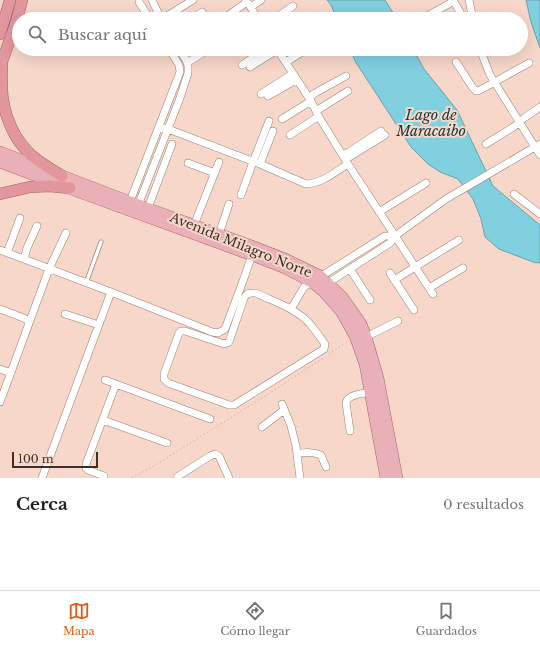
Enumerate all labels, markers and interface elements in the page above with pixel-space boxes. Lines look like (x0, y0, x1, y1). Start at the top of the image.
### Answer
search box (12, 12, 528, 56)
icon: search (26, 23, 48, 45)
text: Buscar aquí (58, 25, 147, 44)
water label: Lago de Maracaibo (395, 106, 466, 140)
street label: Avenida Milagro Norte (166, 208, 315, 281)
scale bar (12, 450, 98, 469)
text: 100 m (18, 452, 54, 466)
text: Cerca (16, 494, 68, 515)
text: 0 resultados (443, 496, 524, 513)
tab: Mapa (63, 600, 95, 638)
tab: Cómo llegar (220, 600, 290, 638)
tab: Guardados (416, 600, 477, 638)

